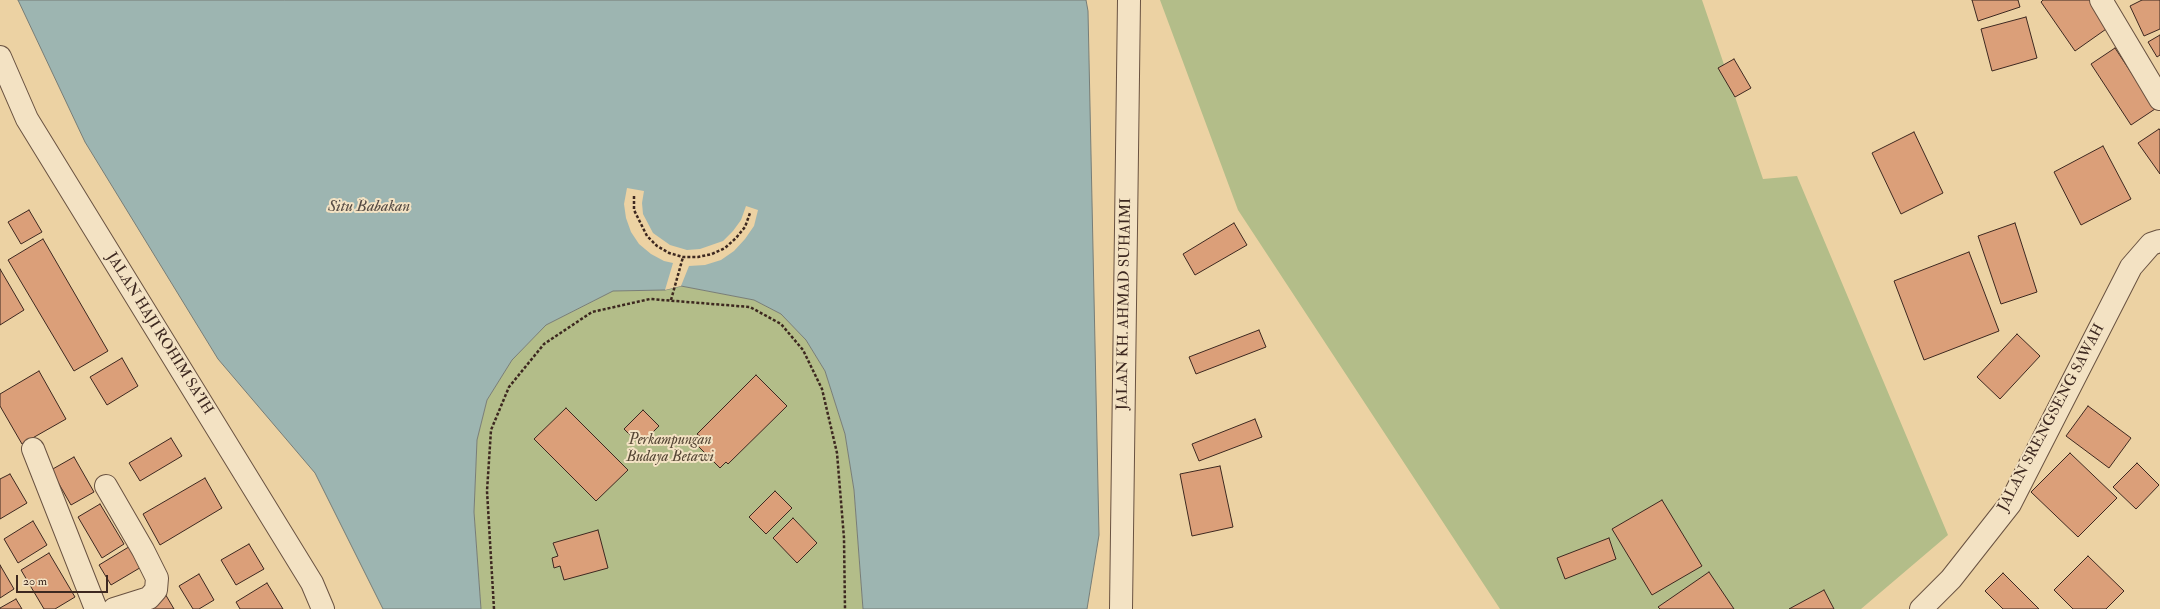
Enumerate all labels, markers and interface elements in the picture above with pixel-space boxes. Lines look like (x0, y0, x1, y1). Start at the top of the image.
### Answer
water label: Situ Babakan (328, 198, 410, 218)
street label: JALAN KH. AHMAD SUHAIMI (1114, 198, 1136, 410)
street label: JALAN HAJI ROHIM SA'IH (102, 250, 216, 418)
street label: JALAN SRENGSENG SAWAH (1995, 321, 2109, 515)
park label: Perkampungan Budaya Betawi (626, 432, 714, 467)
scale bar (18, 567, 110, 593)
text: 20 m (23, 574, 47, 589)

